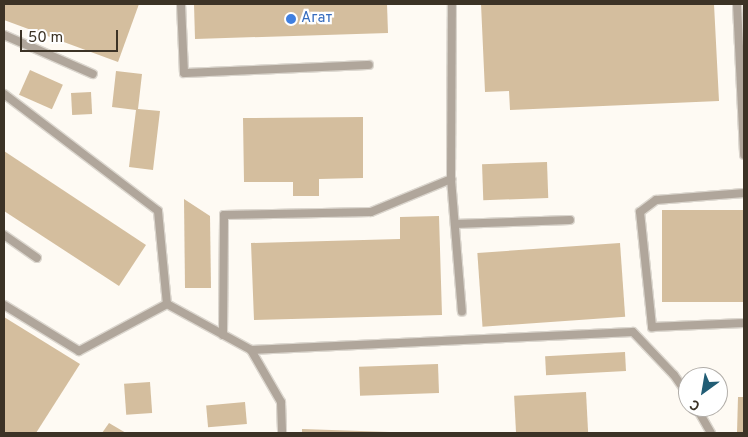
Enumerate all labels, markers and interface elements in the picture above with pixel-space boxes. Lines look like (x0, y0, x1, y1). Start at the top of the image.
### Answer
place label: Агат (301, 10, 332, 28)
marker: Агат (285, 13, 297, 25)
scale bar (22, 20, 120, 52)
text: 50 m (28, 29, 63, 48)
north arrow (678, 367, 728, 417)
text: С (687, 395, 704, 414)

